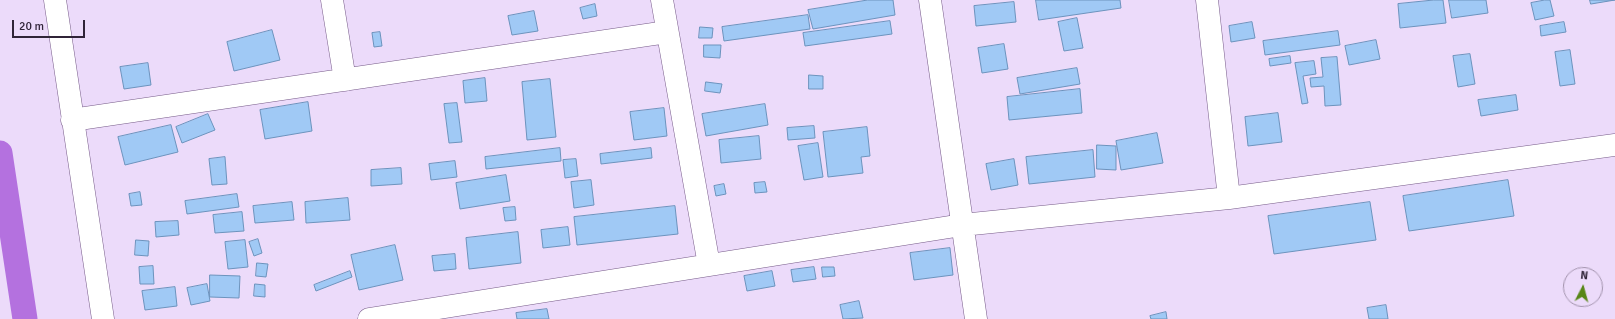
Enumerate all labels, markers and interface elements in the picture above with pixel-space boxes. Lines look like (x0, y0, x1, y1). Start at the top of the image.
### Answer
scale bar (14, 12, 87, 38)
text: 20 m (19, 19, 44, 34)
north arrow (1563, 267, 1603, 307)
text: N (1580, 269, 1589, 282)

